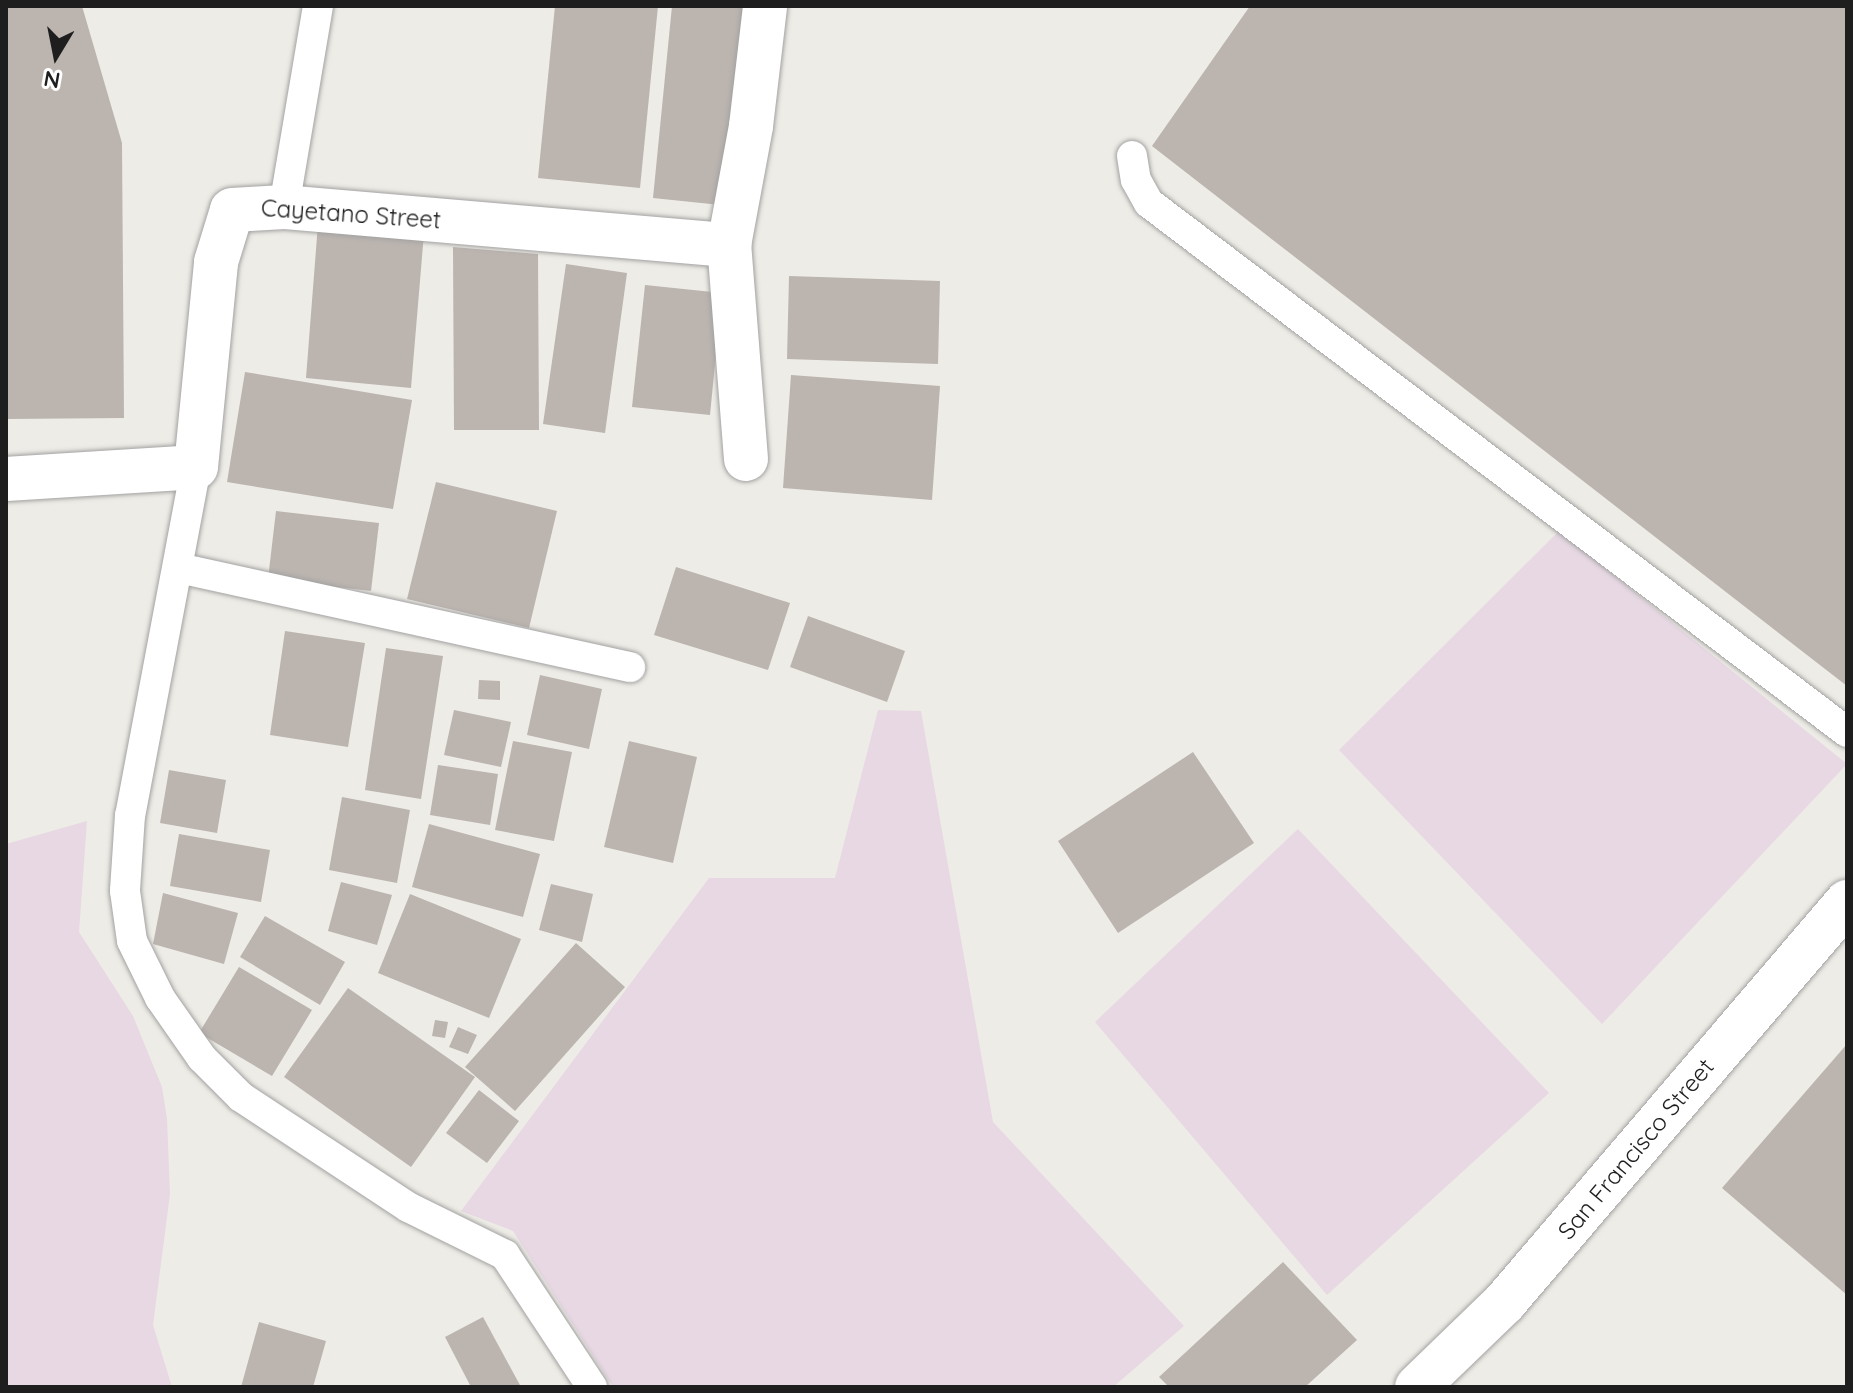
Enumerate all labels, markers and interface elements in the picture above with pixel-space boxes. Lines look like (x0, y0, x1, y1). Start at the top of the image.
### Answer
north arrow (16, 16, 96, 96)
text: N (41, 64, 62, 95)
street label: Cayetano Street (260, 193, 442, 235)
street label: San Francisco Street (1552, 1053, 1720, 1245)

